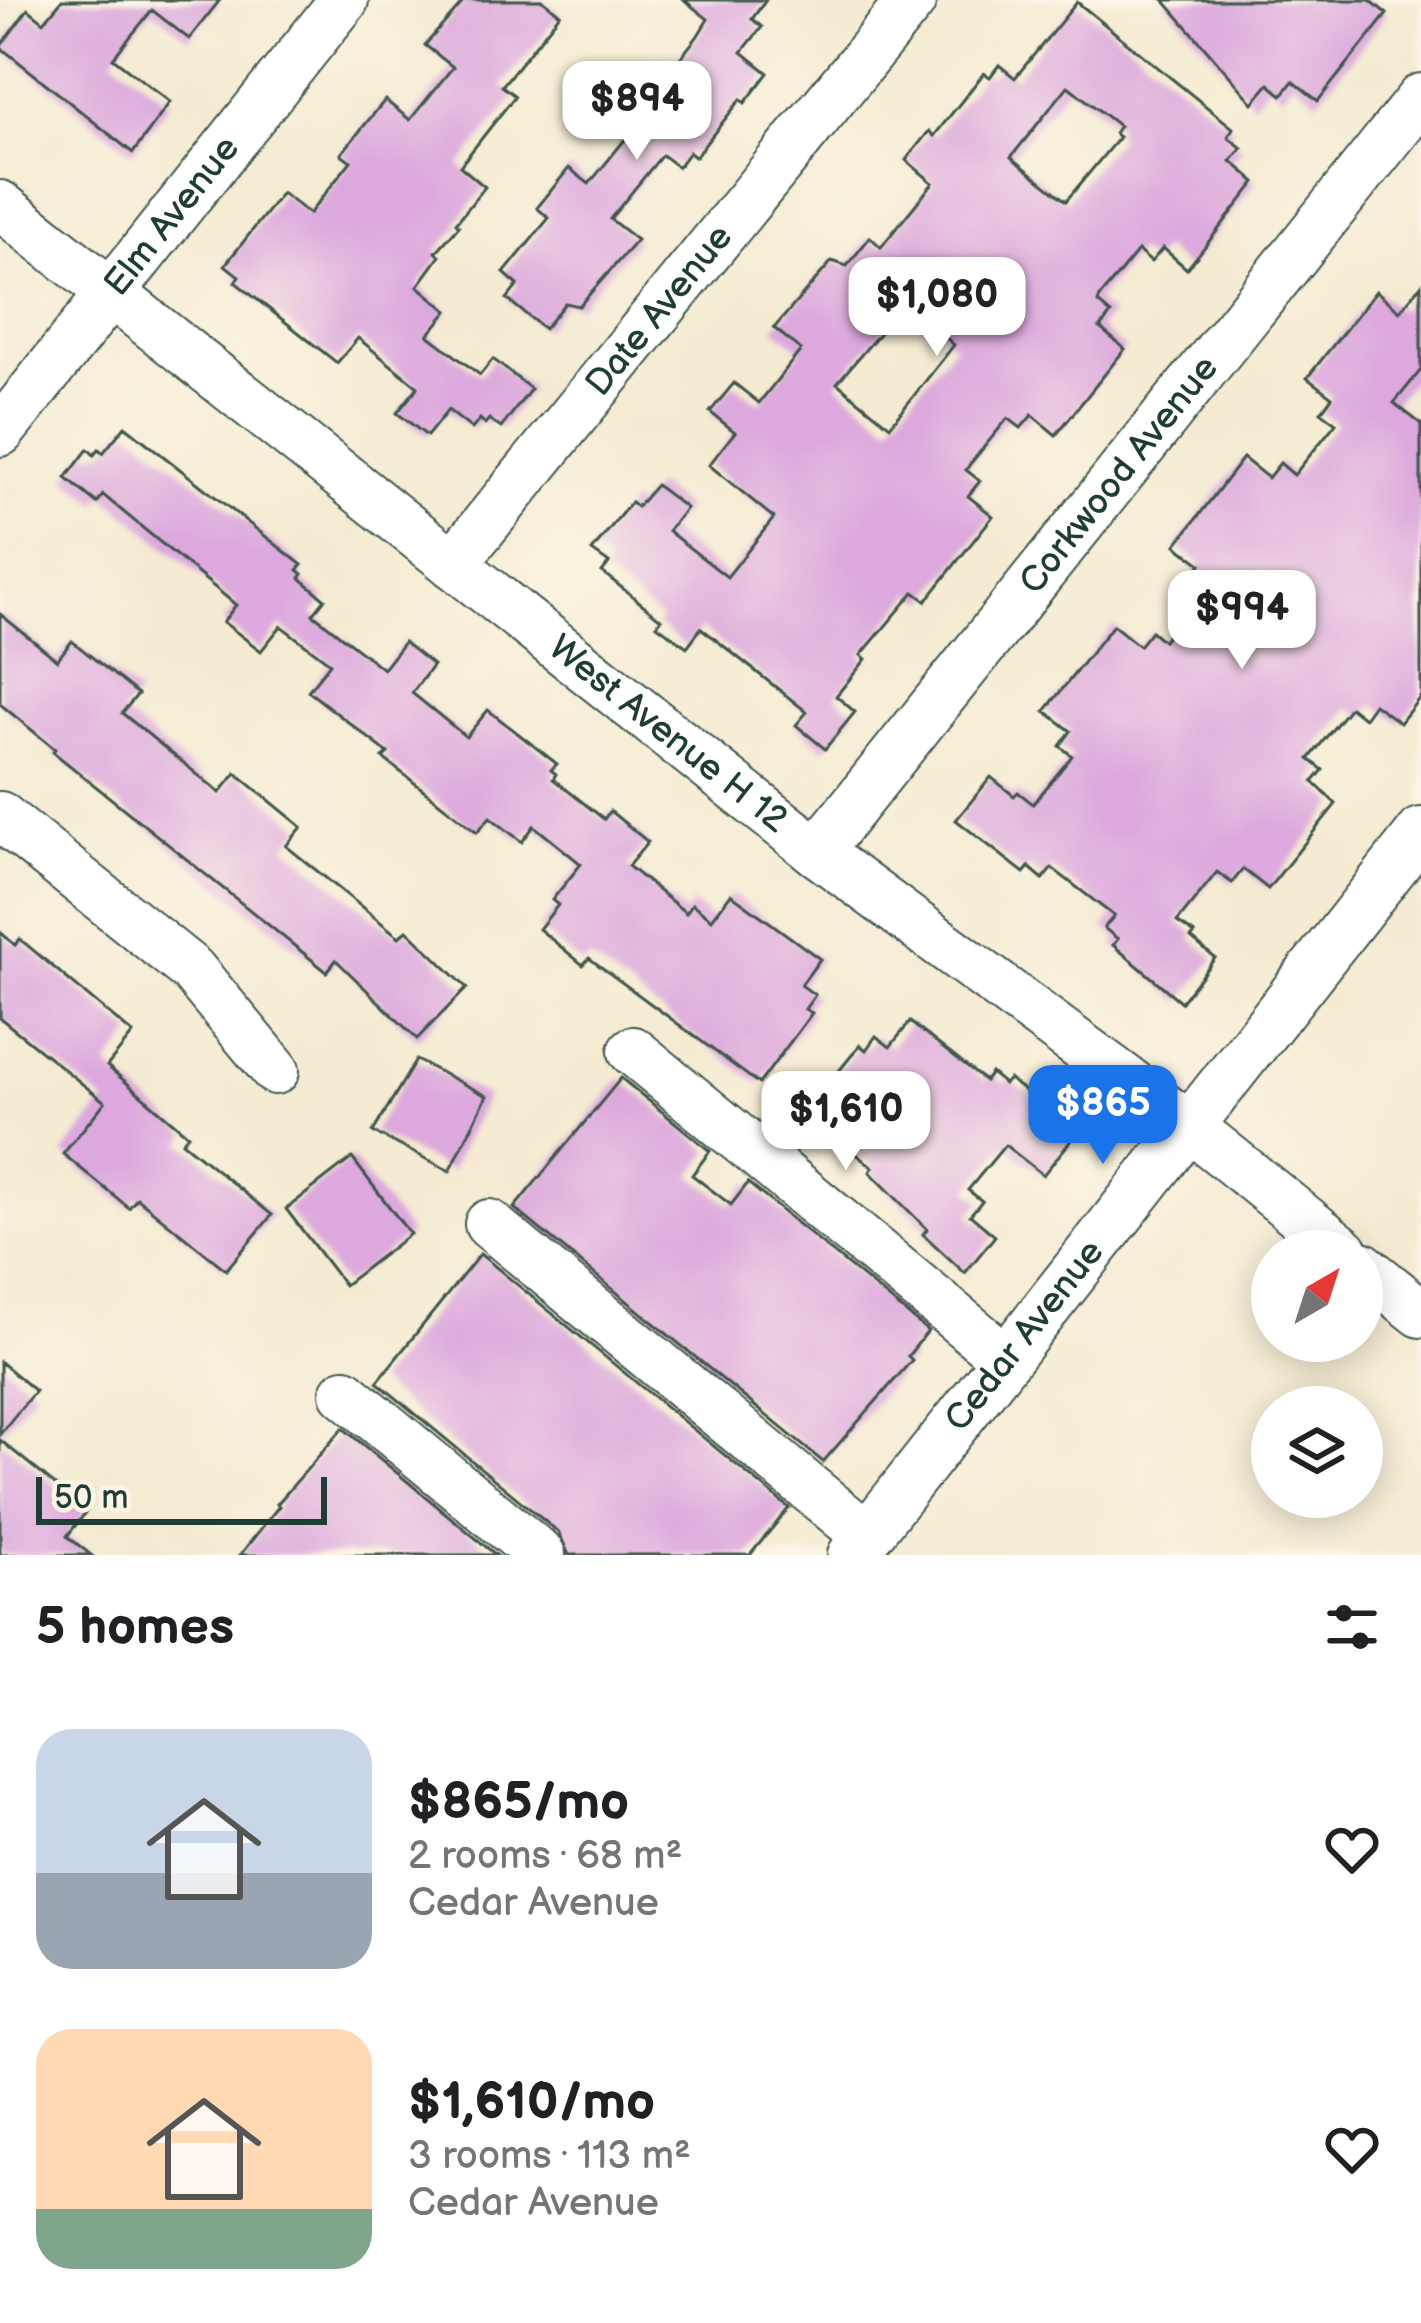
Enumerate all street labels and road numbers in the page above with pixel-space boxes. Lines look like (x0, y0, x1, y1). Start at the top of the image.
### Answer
street label: Elm Avenue (95, 128, 249, 305)
street label: Date Avenue (577, 216, 742, 405)
street label: Corkwood Avenue (1011, 347, 1227, 603)
street label: West Avenue H 12 (540, 626, 796, 842)
street label: Cedar Avenue (936, 1231, 1113, 1440)

